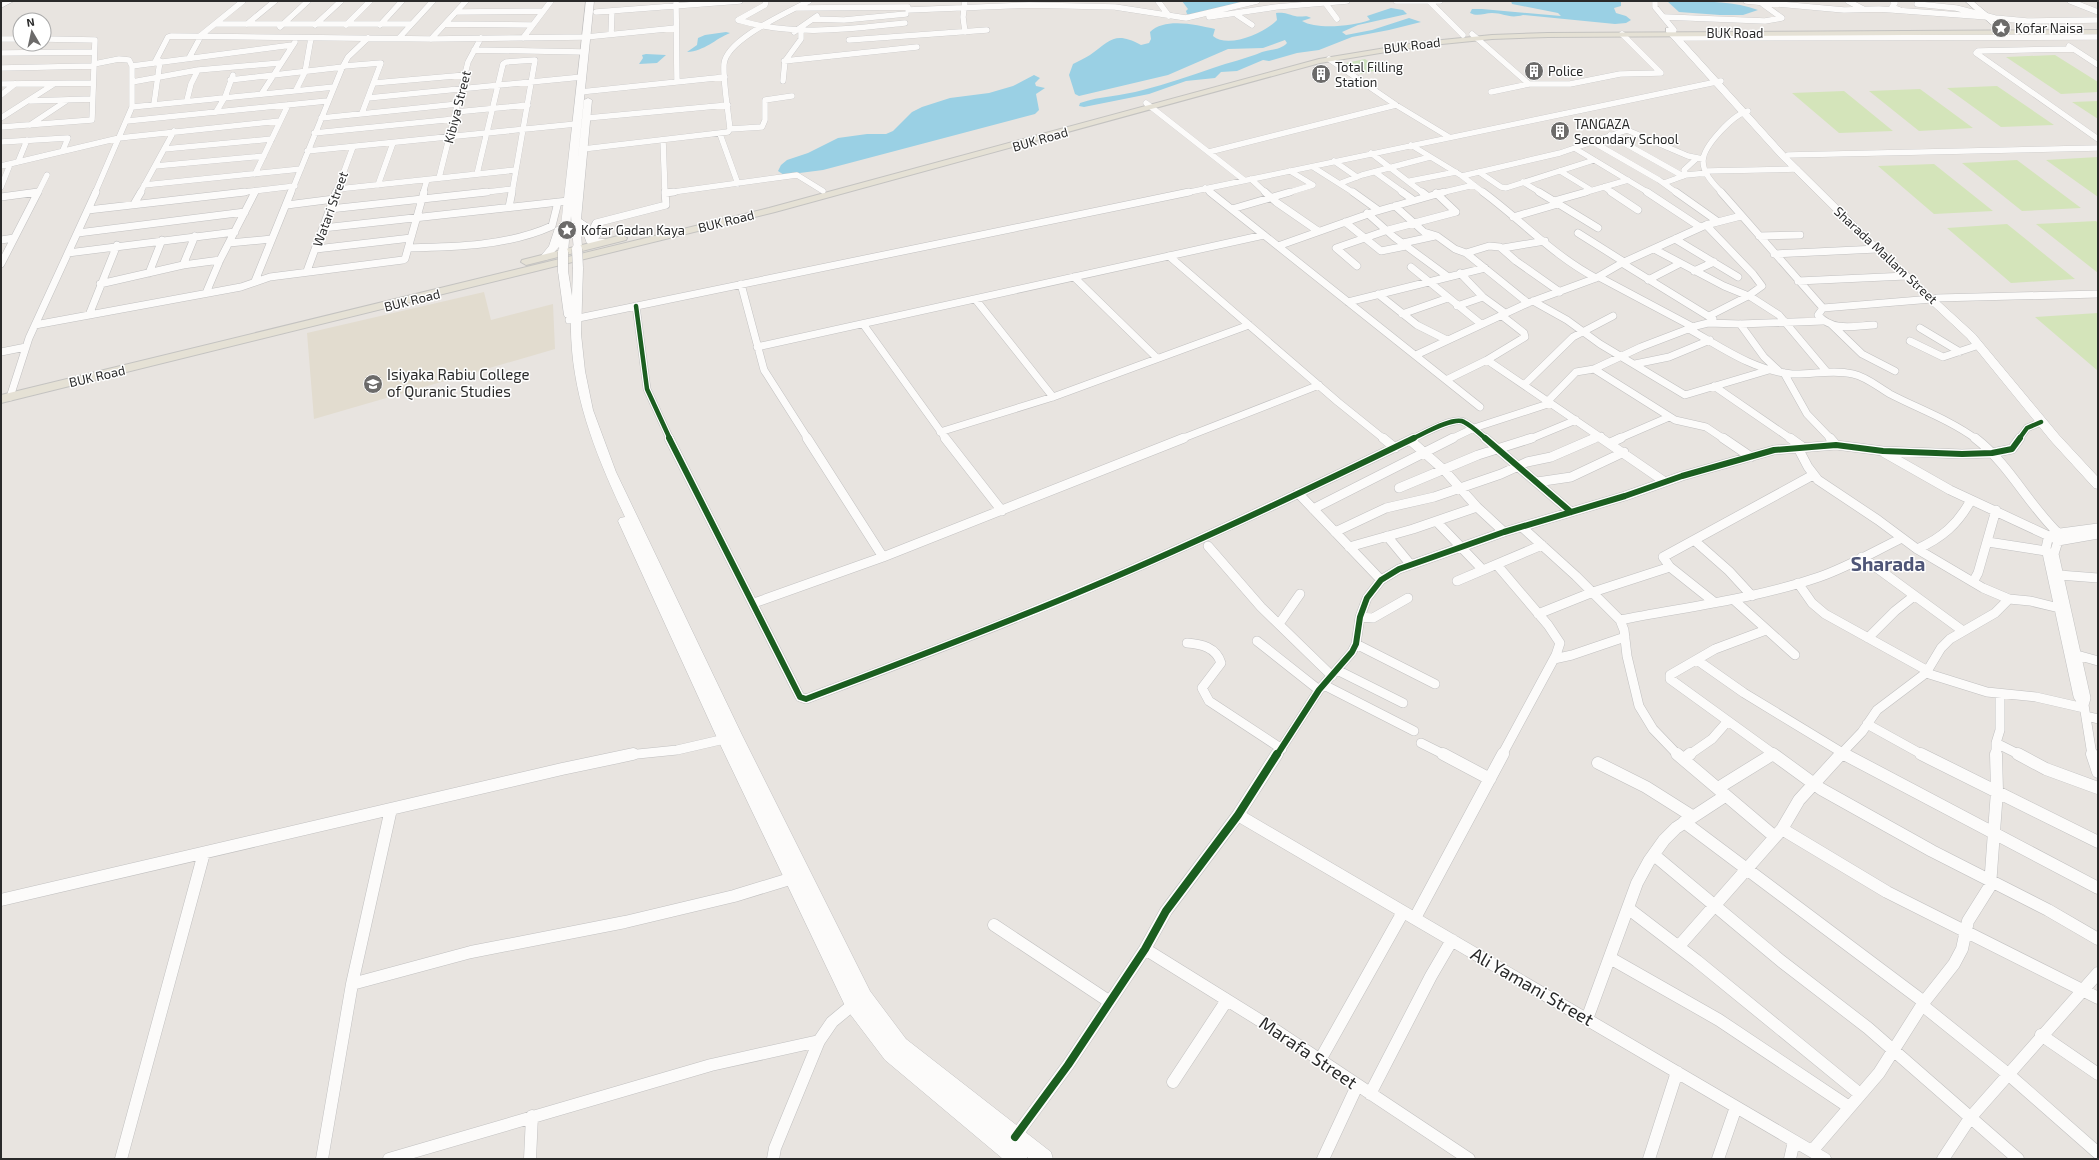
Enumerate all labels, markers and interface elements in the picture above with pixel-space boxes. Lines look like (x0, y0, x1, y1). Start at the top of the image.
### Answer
north arrow (12, 12, 52, 52)
text: N (25, 15, 35, 29)
place icon: Kofar Naisa (1990, 17, 2012, 39)
place label: Kofar Naisa (2015, 20, 2083, 36)
street label: BUK Road (1706, 25, 1764, 41)
street label: BUK Road (1383, 34, 1441, 56)
place label: Total Filling Station (1335, 59, 1403, 90)
building icon: Police (1523, 60, 1545, 82)
building icon: Total Filling Station (1310, 63, 1332, 85)
place label: Police (1548, 63, 1583, 79)
street label: Kibiya Street (440, 69, 474, 145)
place label: TANGAZA Secondary School (1574, 116, 1679, 147)
building icon: TANGAZA Secondary School (1549, 120, 1571, 142)
street label: BUK Road (1010, 123, 1070, 155)
street label: Watari Street (309, 169, 351, 249)
street label: Sharada Mallam Street (1831, 203, 1941, 307)
street label: BUK Road (696, 206, 756, 236)
place icon: Kofar Gadan Kaya (556, 219, 578, 241)
place label: Kofar Gadan Kaya (581, 222, 685, 238)
street label: BUK Road (382, 285, 442, 315)
street label: BUK Road (67, 362, 127, 390)
place label: Isiyaka Rabiu College of Quranic Studies (387, 365, 530, 401)
school or university icon: Isiyaka Rabiu College of Quranic Studies (362, 373, 384, 395)
district label: Sharada (1851, 552, 1925, 575)
street label: Ali Yamani Street (1467, 942, 1598, 1030)
street label: Marafa Street (1255, 1011, 1362, 1093)

